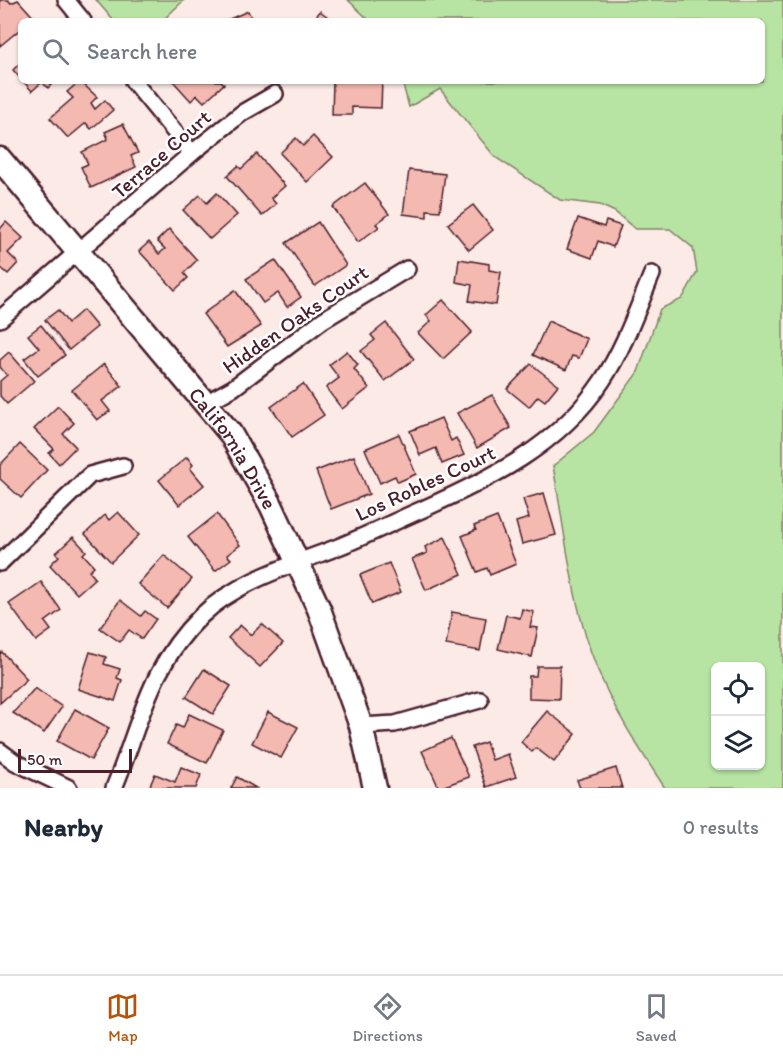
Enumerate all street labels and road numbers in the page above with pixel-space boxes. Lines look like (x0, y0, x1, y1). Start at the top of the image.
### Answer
street label: Terrace Court (106, 104, 216, 204)
street label: Hidden Oaks Court (217, 259, 373, 379)
street label: California Drive (184, 381, 283, 513)
street label: Los Robles Court (351, 440, 499, 526)

